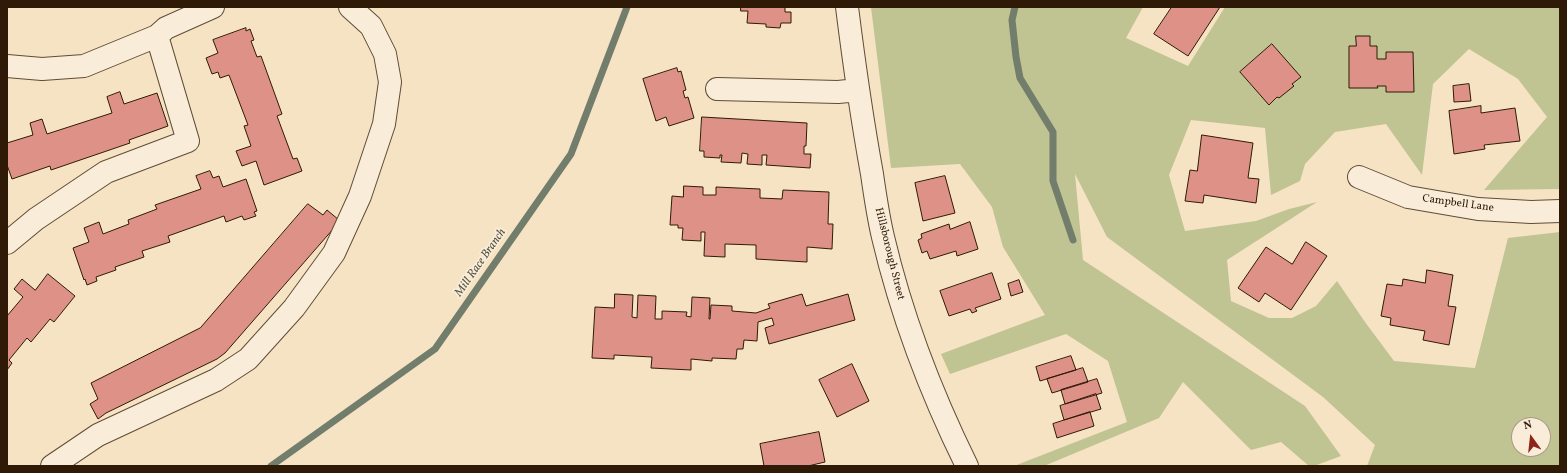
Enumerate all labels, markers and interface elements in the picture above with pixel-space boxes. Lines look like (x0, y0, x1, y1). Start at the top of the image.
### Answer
street label: Campbell Lane (1421, 192, 1495, 216)
street label: Hillsborough Street (871, 206, 907, 302)
water label: Mill Race Branch (452, 226, 510, 300)
north arrow (1511, 417, 1551, 457)
text: N (1522, 418, 1534, 434)

